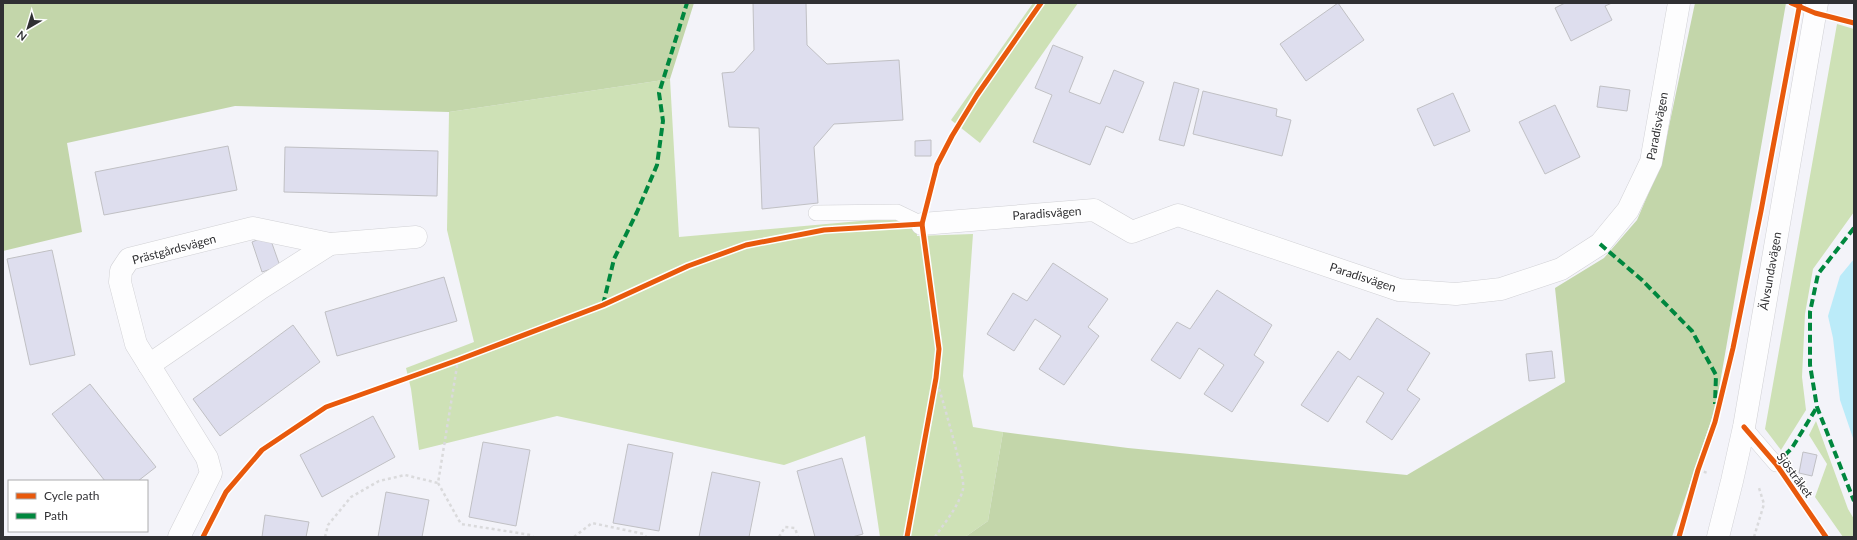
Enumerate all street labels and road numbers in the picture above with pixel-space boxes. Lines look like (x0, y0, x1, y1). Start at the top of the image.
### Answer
street label: Paradisvägen (1643, 91, 1671, 161)
street label: Paradisvägen (1012, 203, 1082, 223)
street label: Prästgårdsvägen (130, 231, 218, 267)
street label: Älvsundavägen (1756, 231, 1784, 311)
street label: Paradisvägen (1328, 259, 1398, 295)
street label: Sjöstråket (1774, 449, 1817, 501)

